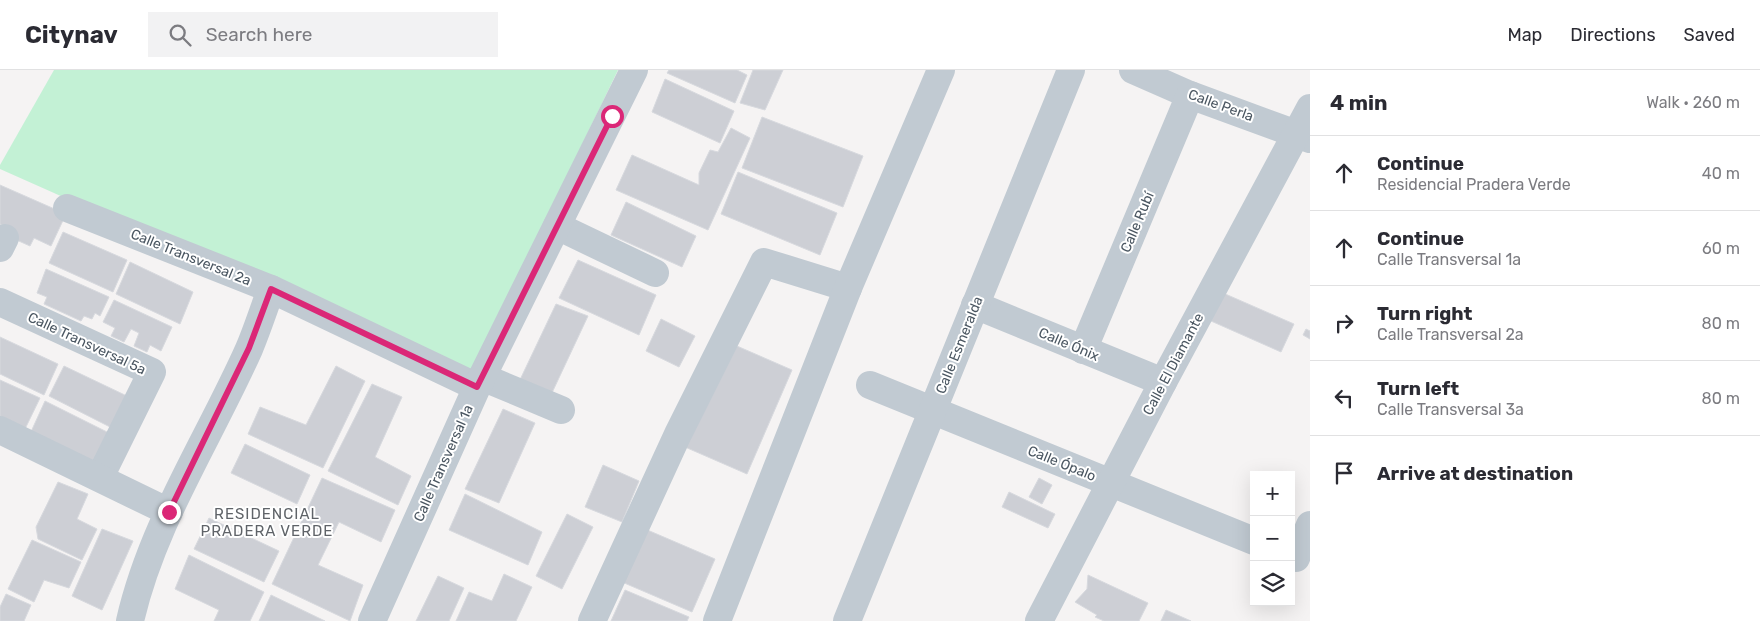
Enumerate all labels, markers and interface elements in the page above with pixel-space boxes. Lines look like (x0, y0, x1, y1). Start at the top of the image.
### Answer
search box (148, 12, 498, 57)
text: Citynav (25, 21, 118, 49)
icon: search (166, 21, 194, 49)
text: Search here (206, 23, 312, 46)
text: Map (1507, 24, 1542, 46)
text: Directions (1570, 24, 1656, 46)
text: Saved (1684, 24, 1735, 46)
street label: Calle Perla (1186, 86, 1256, 125)
text: 4 min (1330, 90, 1388, 115)
text: Walk · 260 m (1646, 93, 1740, 112)
route start (601, 105, 624, 128)
text: Continue (1377, 152, 1464, 175)
icon: ahead (1330, 159, 1358, 187)
text: 40 m (1702, 164, 1740, 183)
text: Residencial Pradera Verde (1377, 175, 1571, 194)
street label: Calle Rubí (1117, 189, 1158, 255)
street label: Calle Transversal 2a (128, 226, 254, 289)
text: Continue (1377, 227, 1464, 250)
icon: ahead (1330, 234, 1358, 262)
text: 60 m (1702, 239, 1740, 258)
text: Calle Transversal 1a (1377, 250, 1521, 269)
street label: Calle Esmeralda (932, 294, 987, 396)
text: Turn right (1377, 302, 1472, 325)
street label: Calle Transversal 5a (25, 309, 149, 378)
icon: right (1330, 309, 1358, 337)
street label: Calle El Diamante (1139, 310, 1208, 418)
text: 80 m (1702, 314, 1740, 333)
street label: Calle Ónix (1036, 323, 1102, 365)
text: Calle Transversal 2a (1377, 325, 1524, 344)
text: Turn left (1377, 377, 1459, 400)
icon: left (1330, 384, 1358, 412)
text: 80 m (1702, 389, 1740, 408)
text: Calle Transversal 3a (1377, 400, 1524, 419)
street label: Calle Transversal 1a (410, 402, 477, 524)
street label: Calle Ópalo (1025, 441, 1099, 485)
icon: arrive (1330, 459, 1358, 487)
text: Arrive at destination (1377, 462, 1573, 485)
map controls (1250, 471, 1295, 606)
button: + (1250, 471, 1295, 516)
route end (158, 501, 181, 524)
district label: RESIDENCIAL PRADERA VERDE (201, 505, 333, 540)
button: − (1250, 516, 1295, 561)
button: layers (1250, 561, 1295, 606)

